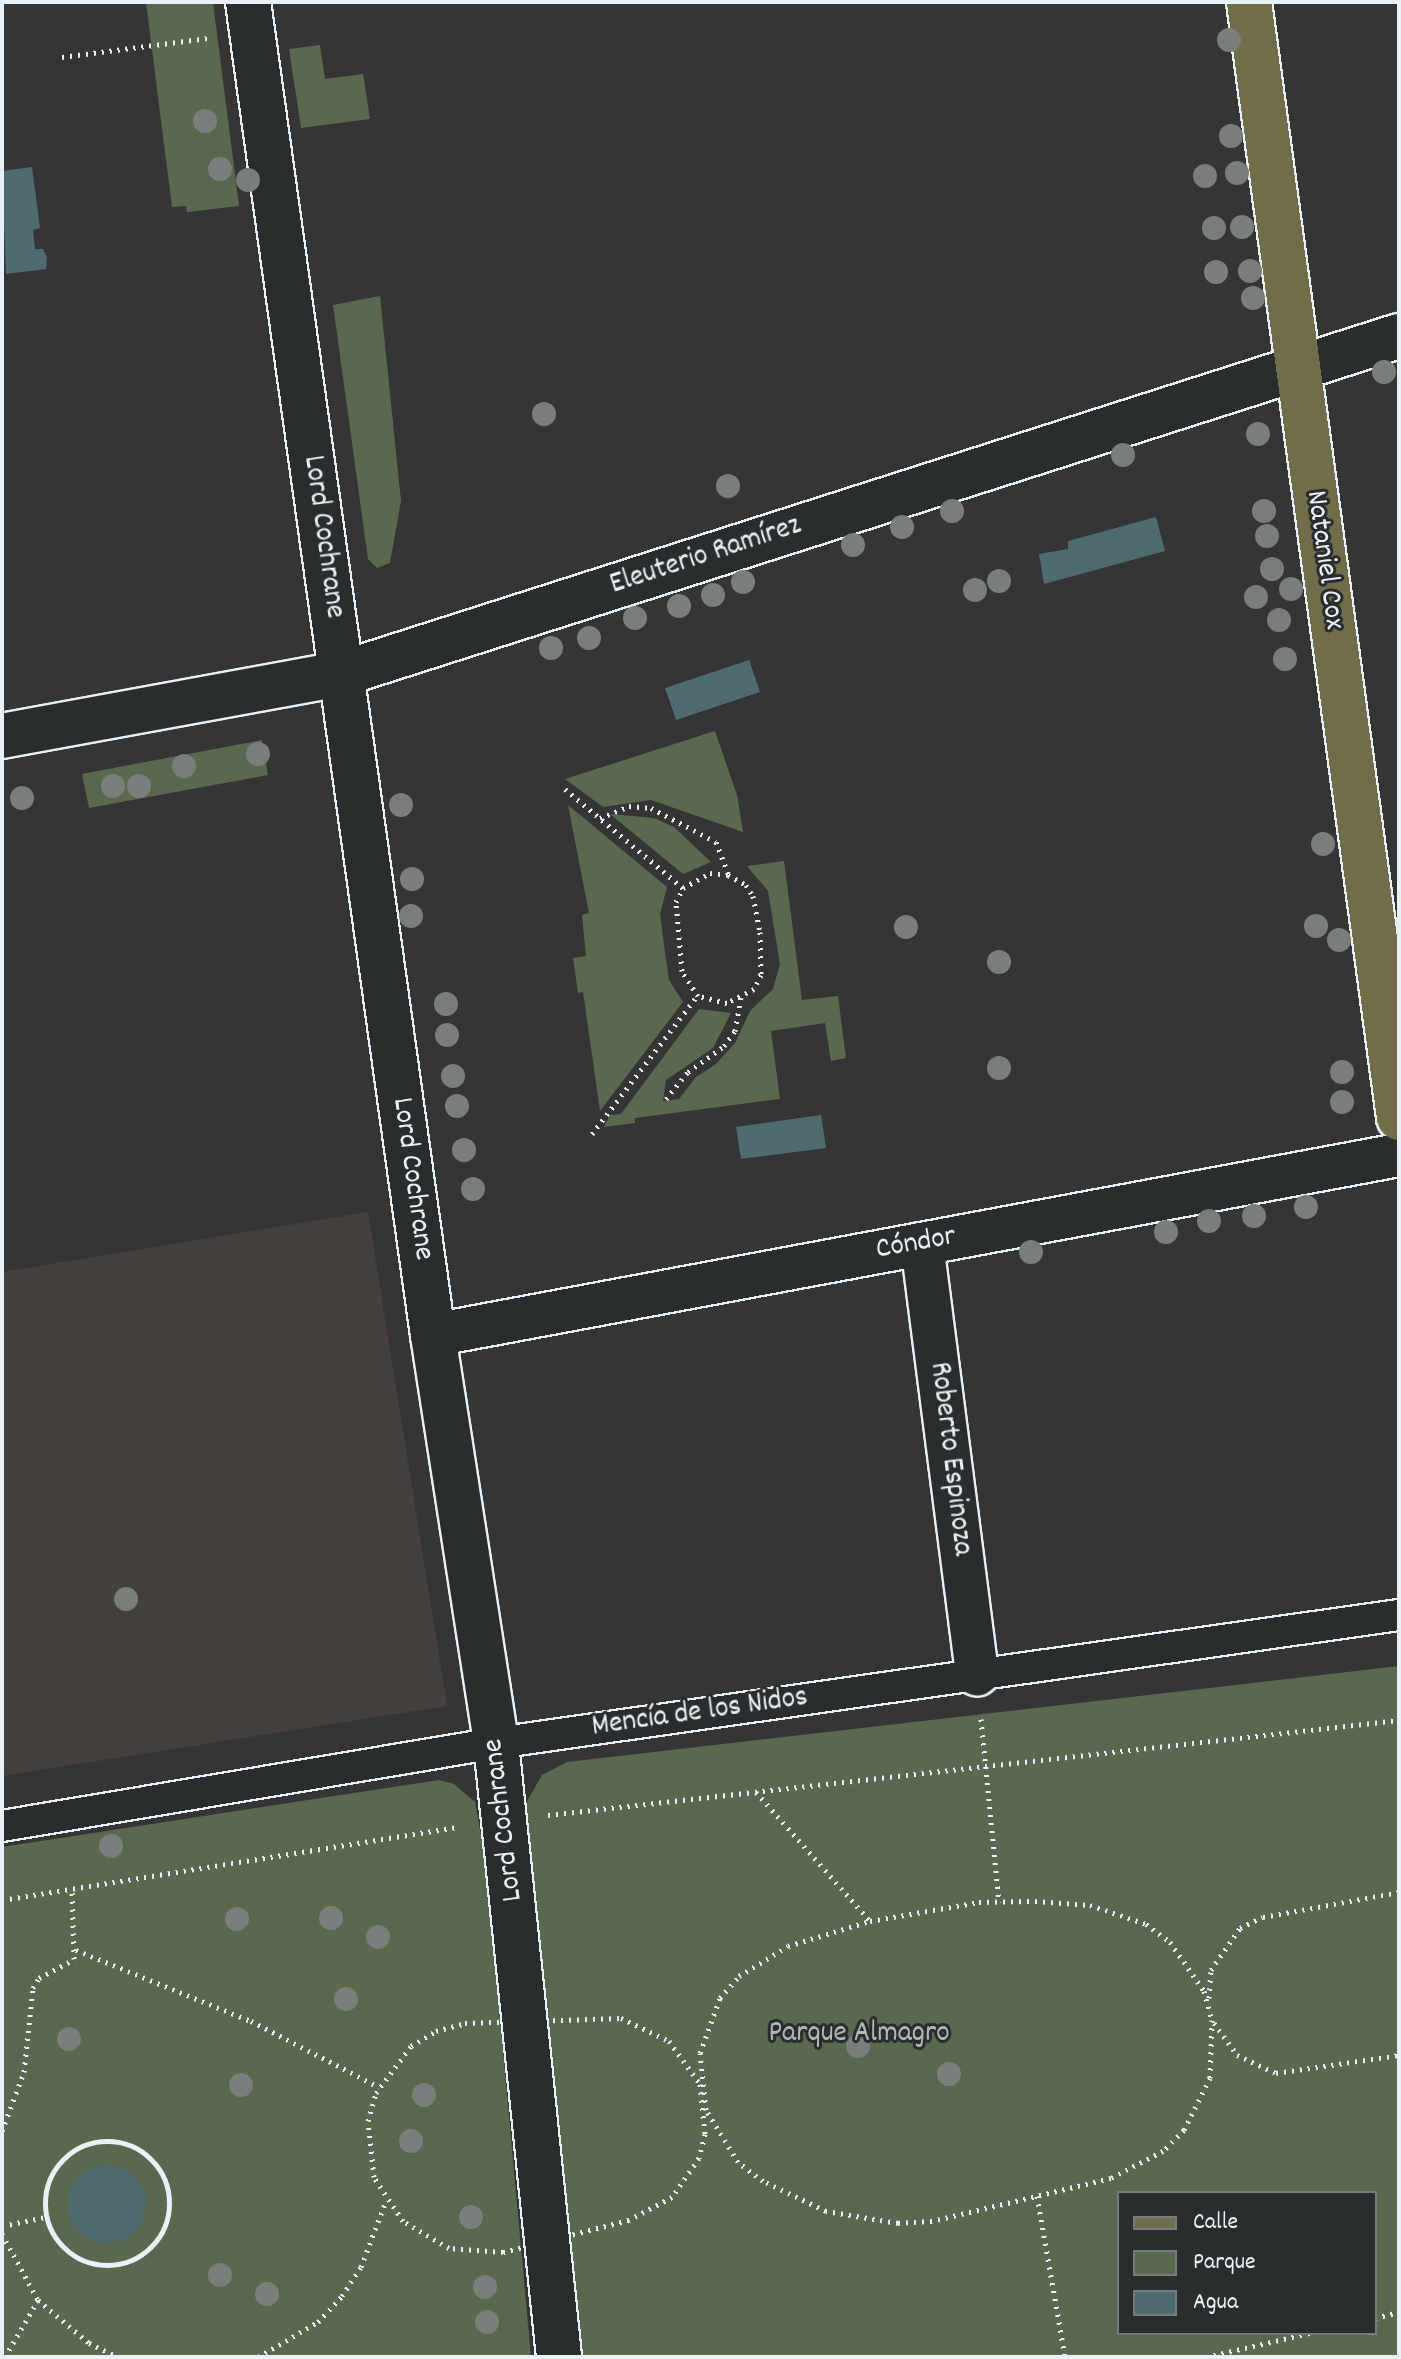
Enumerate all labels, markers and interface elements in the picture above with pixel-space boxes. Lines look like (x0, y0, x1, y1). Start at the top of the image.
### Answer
street label: Lord Cochrane (293, 453, 351, 621)
street label: Nataniel Cox (1295, 488, 1351, 632)
street label: Eleuterio Ramírez (606, 509, 806, 605)
street label: Lord Cochrane (382, 1095, 440, 1263)
street label: Cóndor (873, 1220, 959, 1270)
street label: Roberto Espinoza (919, 1360, 979, 1558)
street label: Mencía de los Nidos (590, 1681, 810, 1747)
street label: Lord Cochrane (477, 1736, 533, 1904)
park label: Parque Almagro (769, 2017, 949, 2053)
legend (1117, 2191, 1377, 2335)
text: Calle (1193, 2206, 1238, 2240)
text: Parque (1193, 2246, 1256, 2280)
text: Agua (1193, 2286, 1238, 2320)

